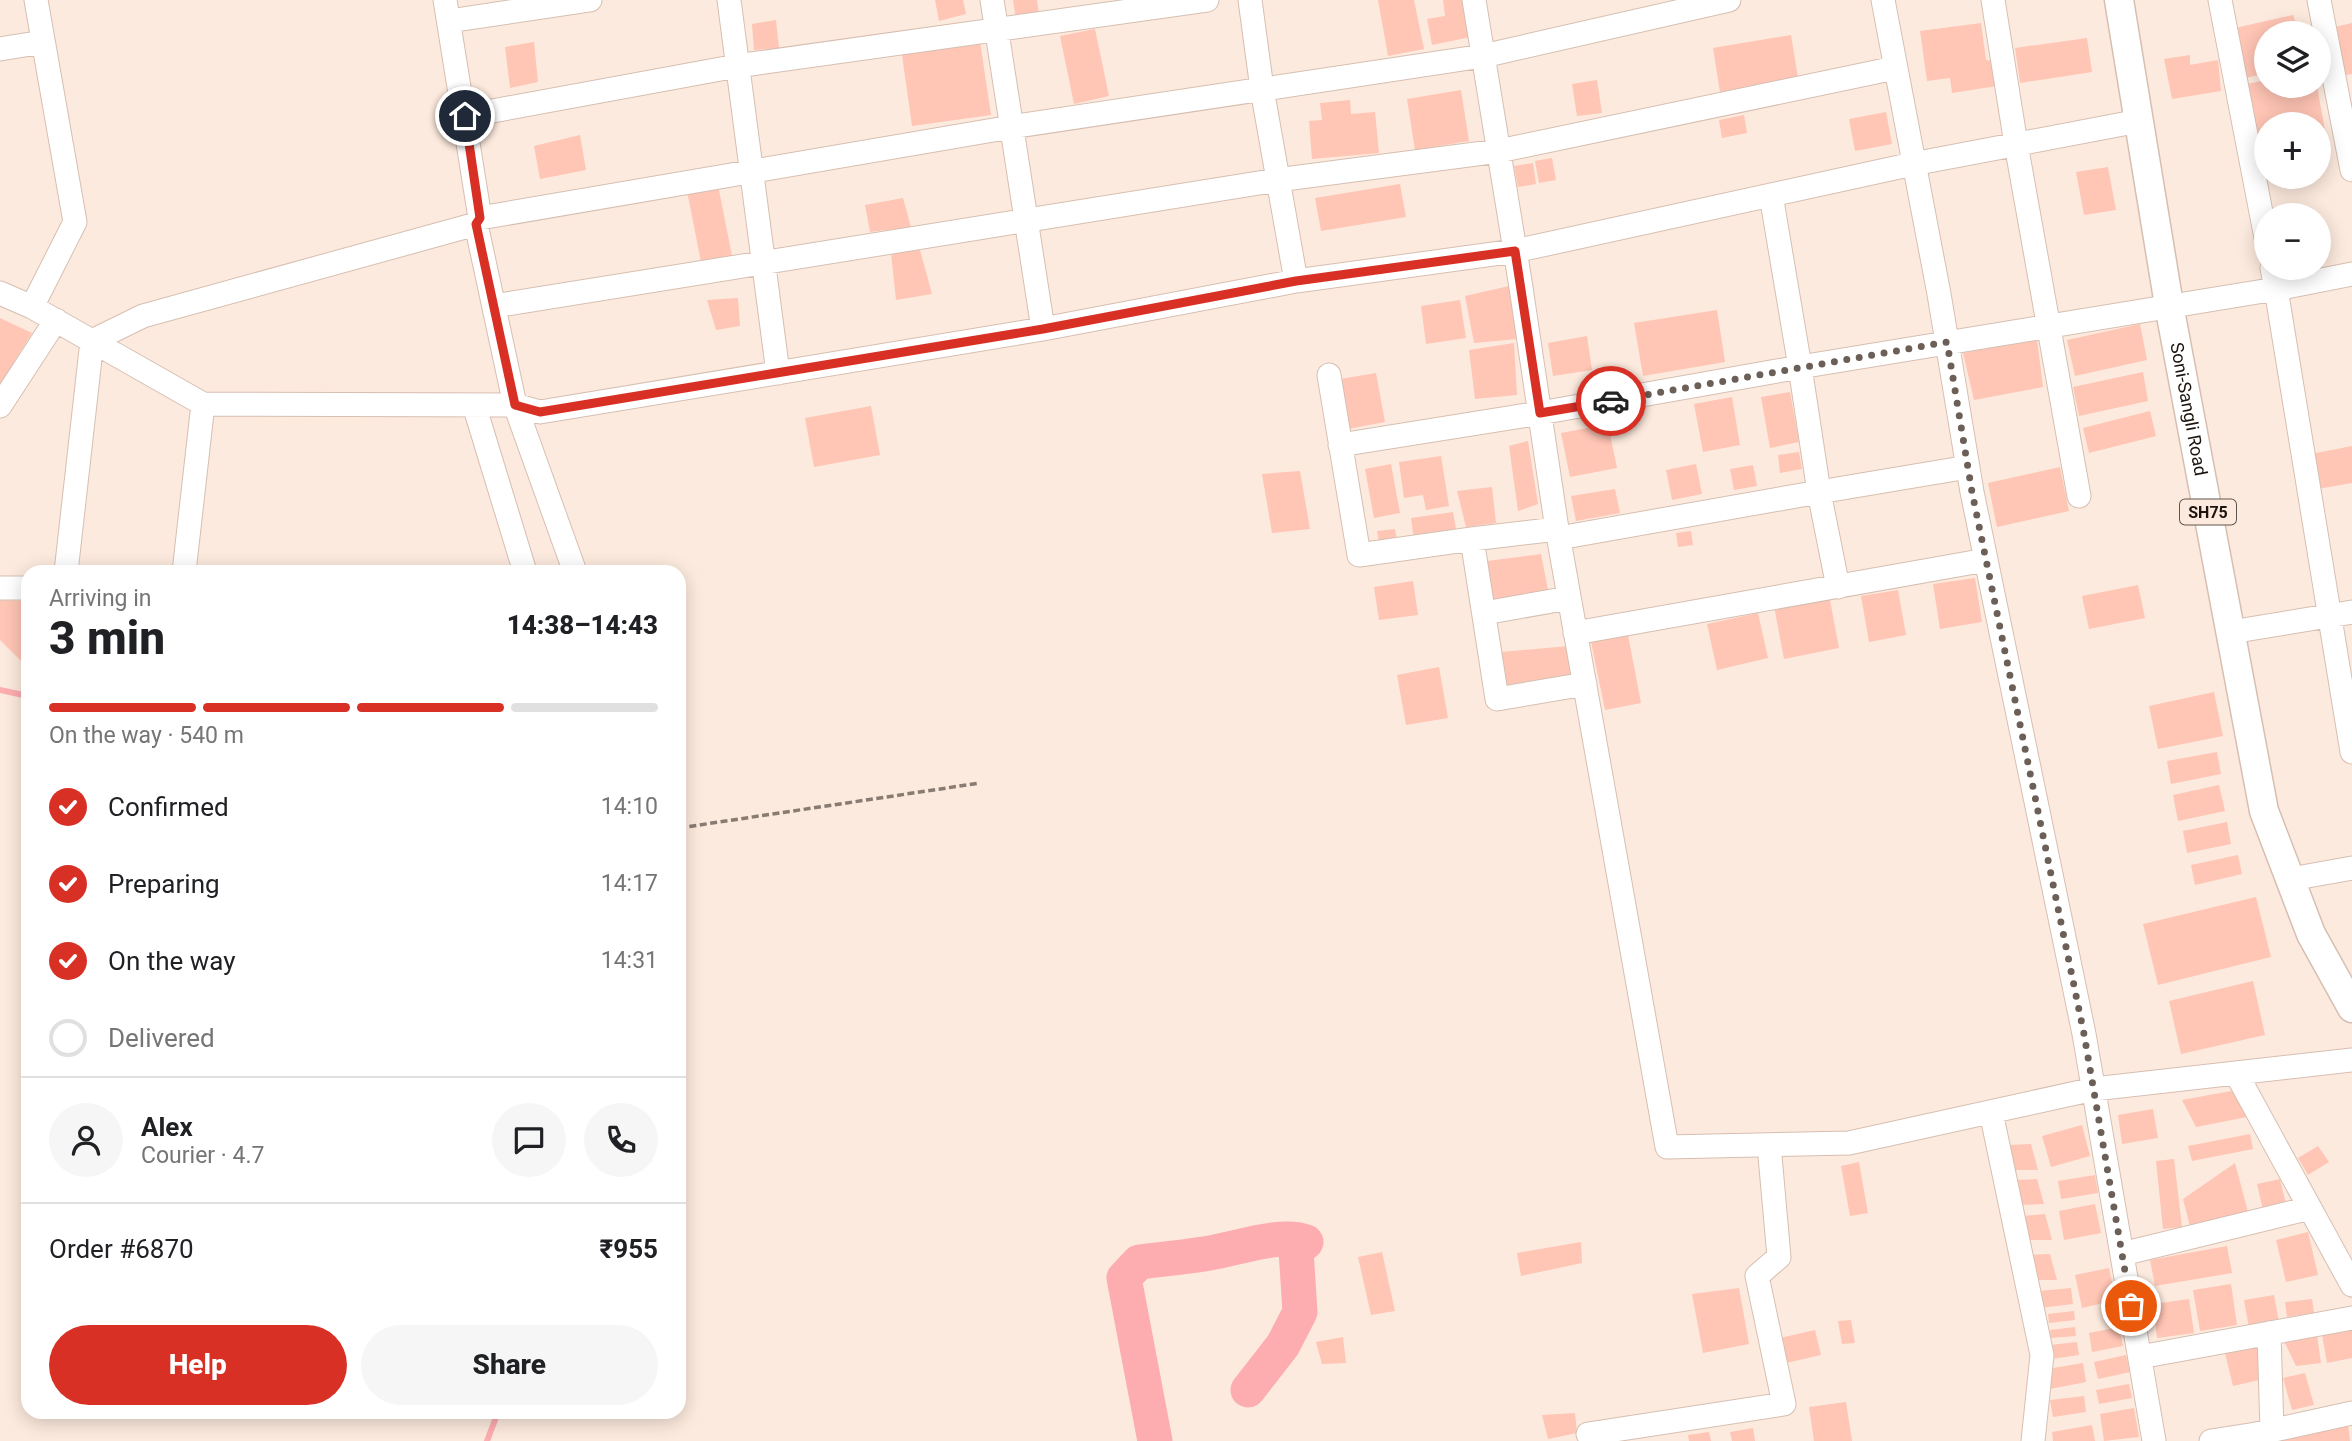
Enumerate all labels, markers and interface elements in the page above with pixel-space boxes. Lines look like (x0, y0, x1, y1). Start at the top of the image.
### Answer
map controls (2254, 21, 2331, 280)
button: layers (2254, 21, 2331, 98)
pin (435, 86, 495, 146)
icon: home (446, 97, 484, 135)
button: + (2254, 112, 2331, 189)
button: − (2254, 203, 2331, 280)
street label: Soni-Sangli Road (2166, 341, 2212, 477)
courier (1576, 366, 1646, 436)
icon: car (1592, 382, 1630, 420)
road number: SH75 (2180, 499, 2236, 524)
text: Arriving in (49, 585, 152, 612)
text: 14:38–14:43 (507, 610, 658, 640)
text: 3 min (49, 611, 165, 665)
text: On the way · 540 m (49, 722, 244, 749)
icon: check (49, 788, 87, 826)
text: Confirmed (108, 792, 229, 822)
text: 14:10 (601, 793, 658, 820)
icon: check (49, 865, 87, 903)
text: Preparing (108, 869, 220, 899)
text: 14:17 (601, 870, 658, 897)
icon: check (49, 942, 87, 980)
text: On the way (108, 946, 236, 976)
text: 14:31 (601, 947, 658, 974)
text: Delivered (108, 1023, 215, 1053)
button: person (49, 1103, 123, 1177)
button: chat (492, 1103, 566, 1177)
button: phone (584, 1103, 658, 1177)
text: Alex (141, 1112, 193, 1142)
text: Courier · 4.7 (141, 1142, 264, 1169)
text: Order #6870 (49, 1234, 194, 1264)
text: ₹955 (600, 1234, 658, 1264)
pin (2101, 1276, 2161, 1336)
icon: bag (2112, 1287, 2150, 1325)
button: Help (49, 1325, 347, 1405)
button: Share (361, 1325, 658, 1405)

